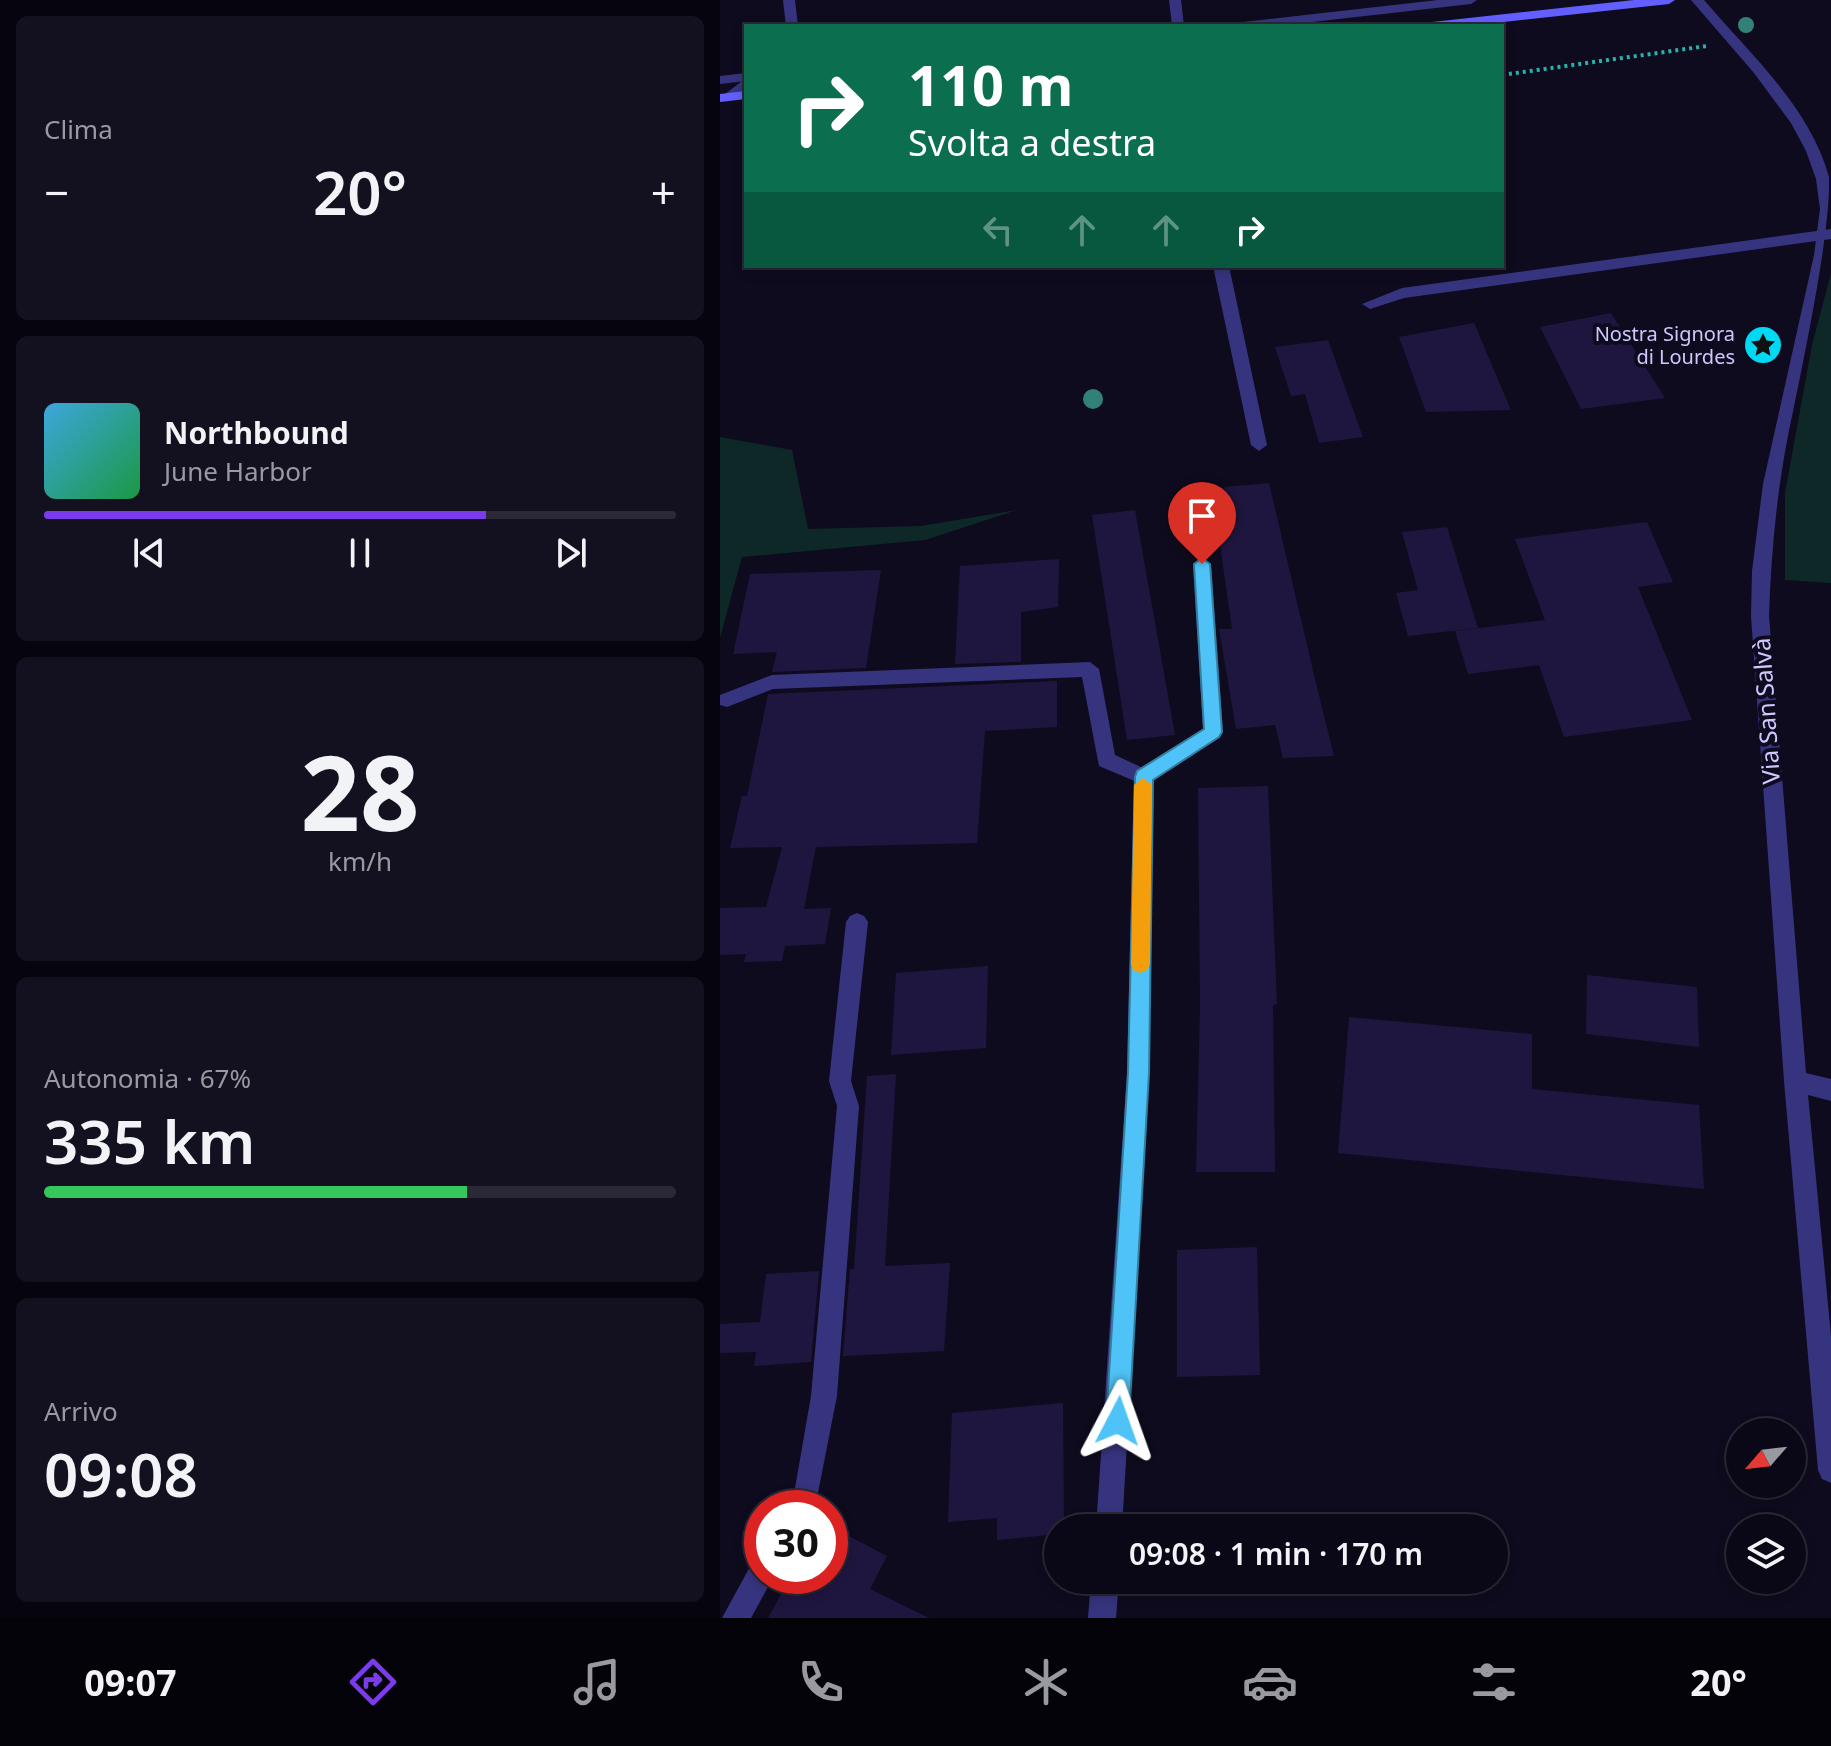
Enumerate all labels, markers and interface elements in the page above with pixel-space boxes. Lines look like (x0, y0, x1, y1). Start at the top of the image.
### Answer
text: 110 m (908, 46, 1073, 122)
icon: right (776, 56, 880, 160)
text: Clima (44, 111, 113, 147)
text: Svolta a destra (908, 118, 1156, 167)
text: 20° (313, 151, 407, 233)
text: − (44, 162, 69, 222)
text: + (651, 162, 676, 222)
icon: left (976, 208, 1020, 252)
icon: ahead (1060, 208, 1104, 252)
icon: ahead (1144, 208, 1188, 252)
icon: right (1228, 208, 1272, 252)
place label: Nostra Signora di Lourdes (1595, 320, 1735, 370)
place icon: Nostra Signora di Lourdes (1742, 324, 1784, 366)
text: Northbound (164, 412, 349, 453)
text: June Harbor (164, 453, 312, 489)
pin (1168, 482, 1236, 564)
icon: arrive (1180, 494, 1224, 538)
icon: previous (127, 531, 171, 575)
icon: pause (338, 531, 382, 575)
icon: next (549, 531, 593, 575)
street label: Via San Salvà (1744, 637, 1787, 785)
text: 28 (301, 720, 419, 861)
text: km/h (328, 843, 392, 879)
text: Autonomia · 67% (44, 1060, 251, 1096)
text: 335 km (44, 1100, 255, 1182)
position arrow (1076, 1379, 1160, 1463)
text: Arrivo (44, 1393, 118, 1429)
north arrow (1726, 1418, 1806, 1498)
map controls (1726, 1418, 1806, 1594)
text: 09:08 (44, 1433, 198, 1515)
speed limit sign: 30 (744, 1490, 848, 1594)
button: layers (1726, 1514, 1806, 1594)
text: 09:08 · 1 min · 170 m (1129, 1533, 1423, 1574)
icon: directions (345, 1654, 401, 1710)
icon: music (569, 1654, 625, 1710)
icon: phone (793, 1654, 849, 1710)
icon: climate (1018, 1654, 1074, 1710)
icon: car (1242, 1654, 1298, 1710)
icon: filters (1466, 1654, 1522, 1710)
text: 09:07 (84, 1658, 177, 1707)
text: 20° (1690, 1658, 1747, 1707)

